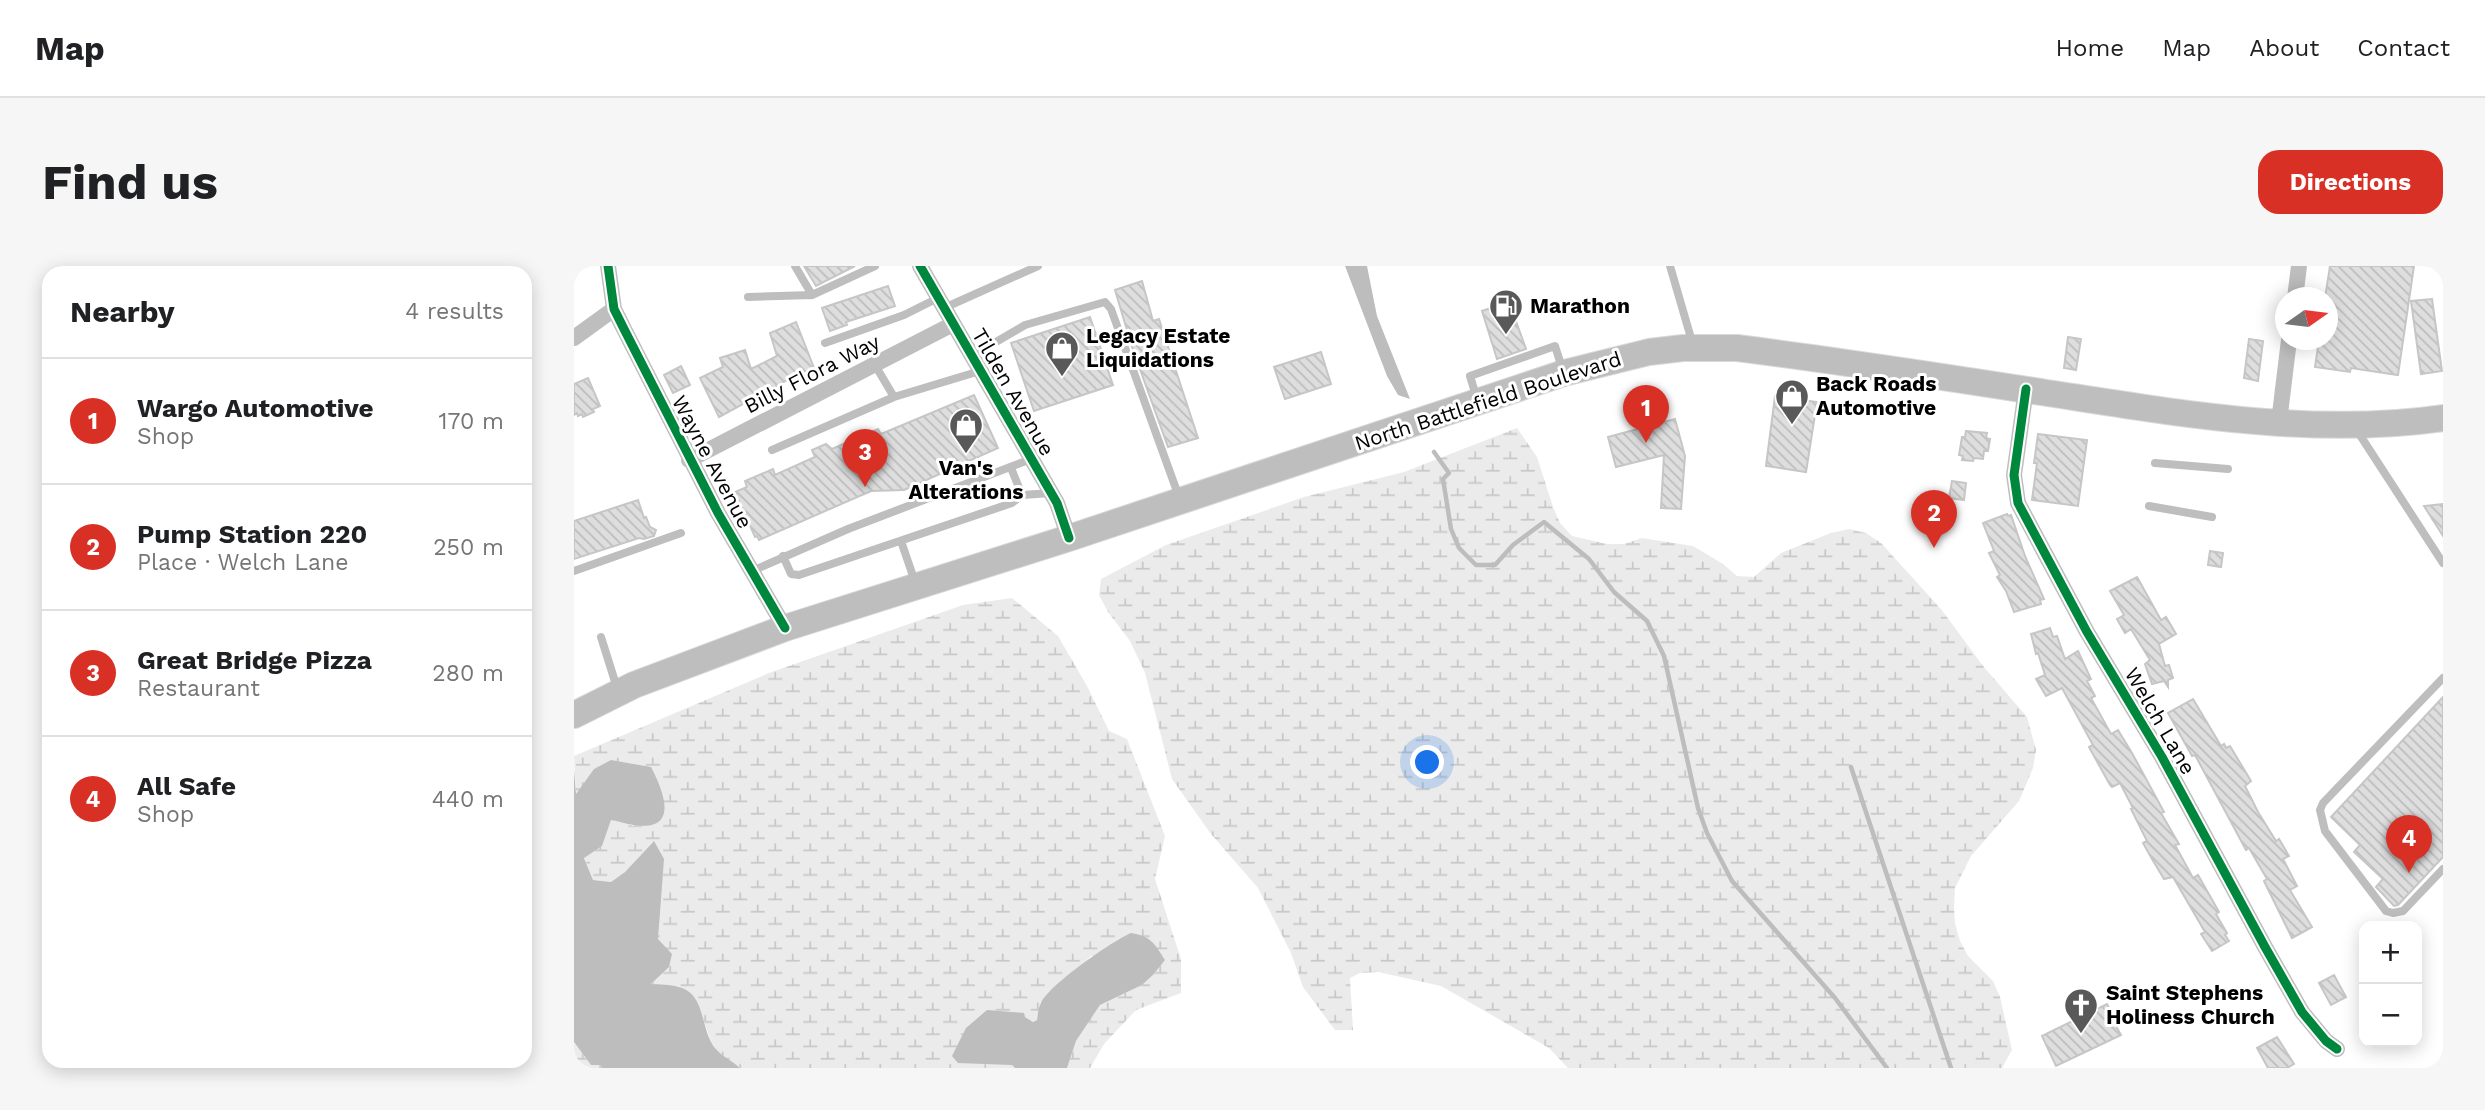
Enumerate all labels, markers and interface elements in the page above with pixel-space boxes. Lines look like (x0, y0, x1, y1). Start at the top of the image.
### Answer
text: Map (35, 29, 105, 68)
text: Home (2056, 34, 2124, 62)
text: Map (2162, 34, 2211, 62)
text: About (2249, 34, 2319, 62)
text: Contact (2357, 34, 2450, 62)
button: Directions (2258, 150, 2443, 214)
text: Find us (42, 153, 218, 211)
fuel station icon: Marathon (1487, 287, 1525, 336)
north arrow (2275, 287, 2338, 350)
place label: Marathon (1530, 293, 1630, 318)
text: Nearby (70, 294, 175, 329)
text: 4 results (405, 298, 504, 325)
street label: Tilden Avenue (967, 323, 1060, 460)
place label: Legacy Estate Liquidations (1086, 323, 1230, 372)
street label: Billy Flora Way (740, 329, 884, 418)
shop icon: Legacy Estate Liquidations (1043, 329, 1081, 378)
street label: North Battlefield Boulevard (1351, 346, 1624, 455)
place label: Back Roads Automotive (1816, 371, 1936, 420)
shop icon: Back Roads Automotive (1773, 377, 1811, 426)
pin: 1 (1623, 385, 1669, 443)
street label: Wayne Avenue (667, 391, 758, 533)
text: Wargo Automotive (137, 393, 374, 423)
shop icon: Van's Alterations (947, 406, 985, 455)
text: 1 (88, 408, 98, 435)
text: 170 m (439, 408, 504, 435)
text: Shop (137, 423, 194, 450)
pin: 3 (842, 429, 888, 487)
place label: Van's Alterations (909, 455, 1023, 504)
pin: 2 (1911, 490, 1957, 548)
text: Pump Station 220 (137, 519, 367, 549)
text: 2 (86, 534, 100, 561)
text: 250 m (433, 534, 504, 561)
text: Place · Welch Lane (137, 549, 348, 576)
text: Great Bridge Pizza (137, 645, 372, 675)
text: 3 (86, 660, 100, 687)
text: 280 m (432, 660, 504, 687)
street label: Welch Lane (2120, 663, 2201, 779)
text: Restaurant (137, 675, 260, 702)
your location (1410, 745, 1444, 779)
text: All Safe (137, 771, 236, 801)
text: 4 (86, 786, 100, 813)
text: 440 m (432, 786, 504, 813)
text: Shop (137, 801, 194, 828)
pin: 4 (2386, 815, 2432, 873)
map controls (2359, 921, 2422, 1047)
button: + (2359, 921, 2422, 984)
place label: Saint Stephens Holiness Church (2106, 980, 2275, 1029)
button: − (2359, 984, 2422, 1047)
church icon: Saint Stephens Holiness Church (2062, 986, 2100, 1035)

